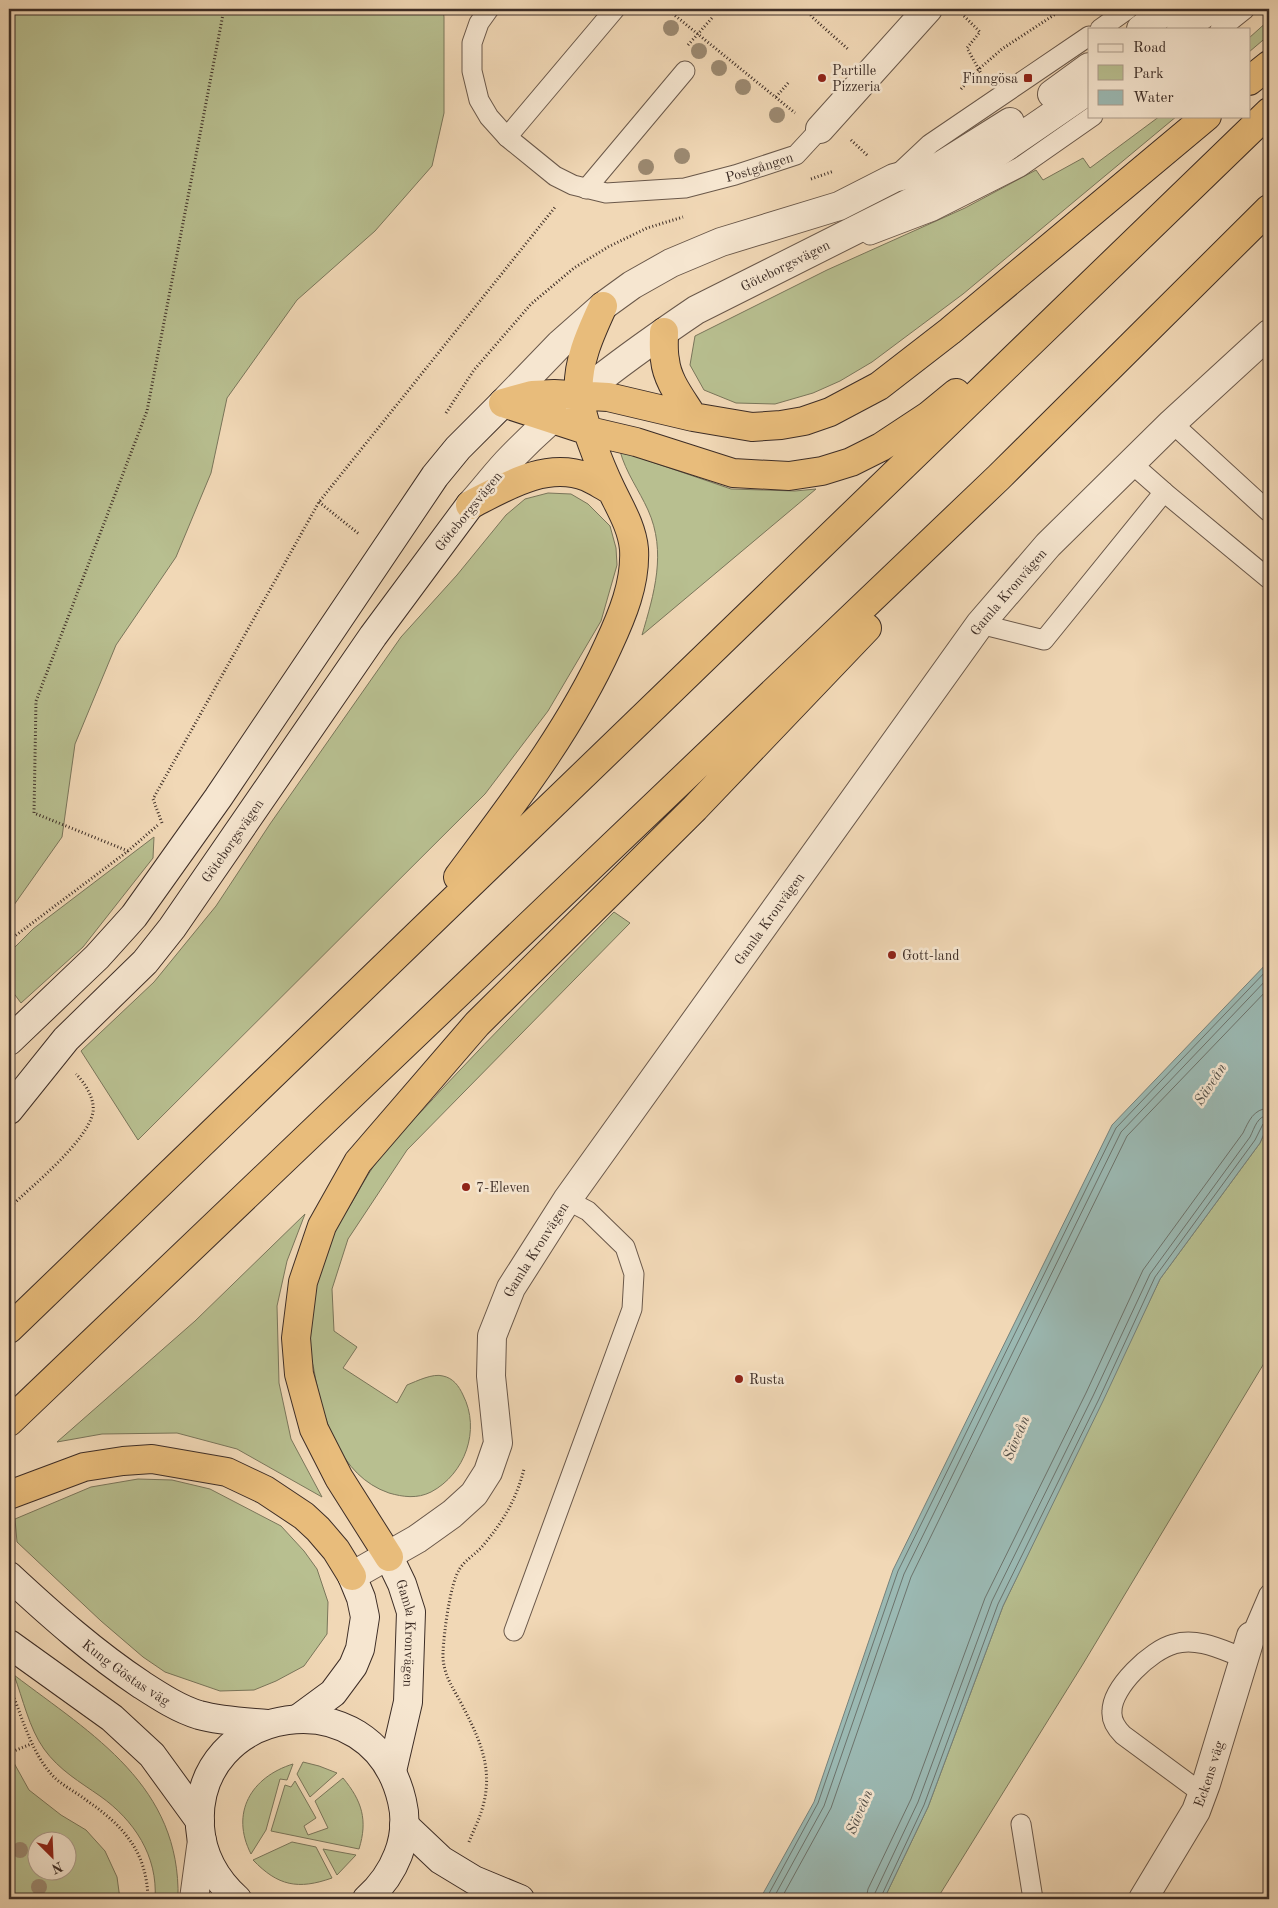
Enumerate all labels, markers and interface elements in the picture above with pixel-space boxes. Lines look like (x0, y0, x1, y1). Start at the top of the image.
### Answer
legend (1088, 28, 1250, 118)
text: Road (1133, 41, 1167, 56)
place label: Partille Pizzeria (832, 64, 881, 94)
text: Park (1133, 67, 1164, 82)
marker: Partille Pizzeria (816, 72, 828, 84)
place label: Finngösa (962, 72, 1018, 86)
marker: Finngösa (1022, 72, 1034, 84)
text: Water (1133, 91, 1174, 106)
street label: Postgången (724, 150, 795, 185)
street label: Göteborgsvägen (739, 238, 833, 294)
street label: Göteborgsvägen (433, 469, 505, 554)
street label: Gamla Kronvägen (968, 546, 1050, 639)
street label: Göteborgsvägen (200, 796, 267, 885)
street label: Gamla Kronvägen (732, 870, 808, 968)
marker: Gott-land (886, 949, 898, 961)
place label: Gott-land (902, 949, 960, 963)
water label: Säveån (1192, 1061, 1231, 1109)
marker: 7-Eleven (460, 1181, 472, 1193)
place label: 7-Eleven (476, 1181, 530, 1195)
street label: Gamla Kronvägen (502, 1200, 572, 1299)
marker: Rusta (733, 1373, 745, 1385)
place label: Rusta (749, 1373, 784, 1387)
water label: Säveån (1001, 1414, 1034, 1463)
street label: Gamla Kronvägen (393, 1578, 417, 1688)
street label: Kung Göstas väg (79, 1637, 172, 1709)
street label: Eckens väg (1192, 1739, 1227, 1809)
water label: Säveån (844, 1788, 877, 1837)
north arrow (28, 1830, 78, 1880)
text: N (49, 1858, 65, 1876)

